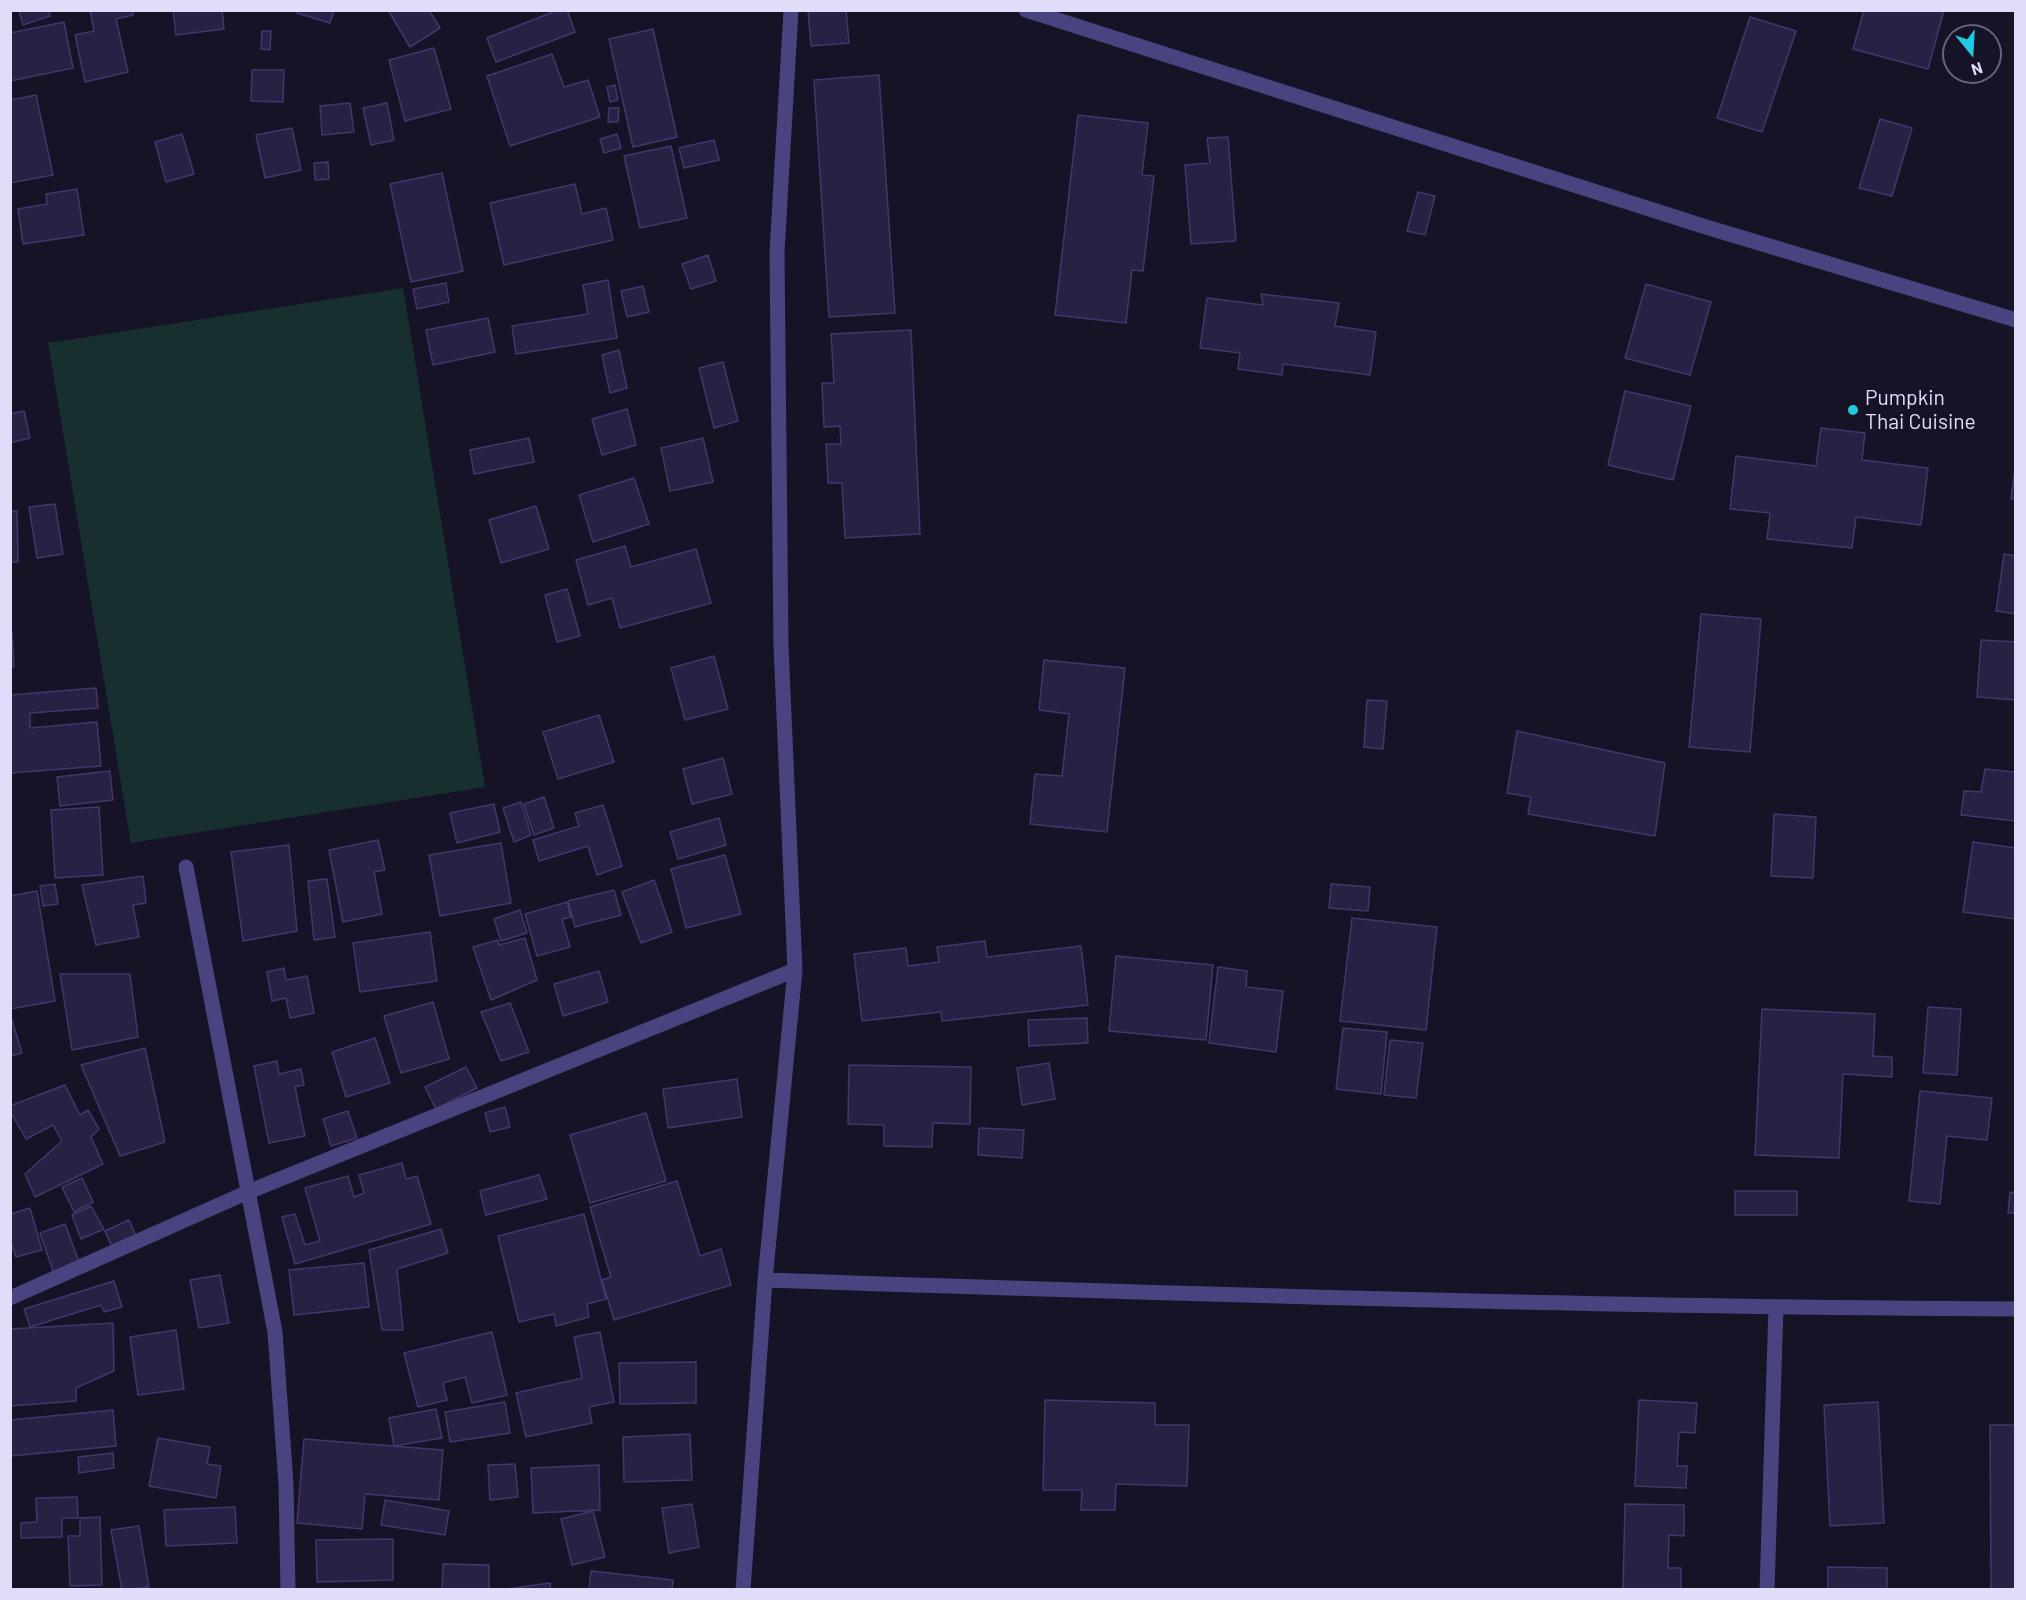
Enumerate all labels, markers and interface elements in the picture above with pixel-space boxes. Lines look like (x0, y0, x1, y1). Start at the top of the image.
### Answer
north arrow (1942, 24, 2002, 84)
text: N (1969, 59, 1985, 80)
place label: Pumpkin Thai Cuisine (1865, 385, 1976, 435)
marker: Pumpkin Thai Cuisine (1846, 403, 1860, 417)

